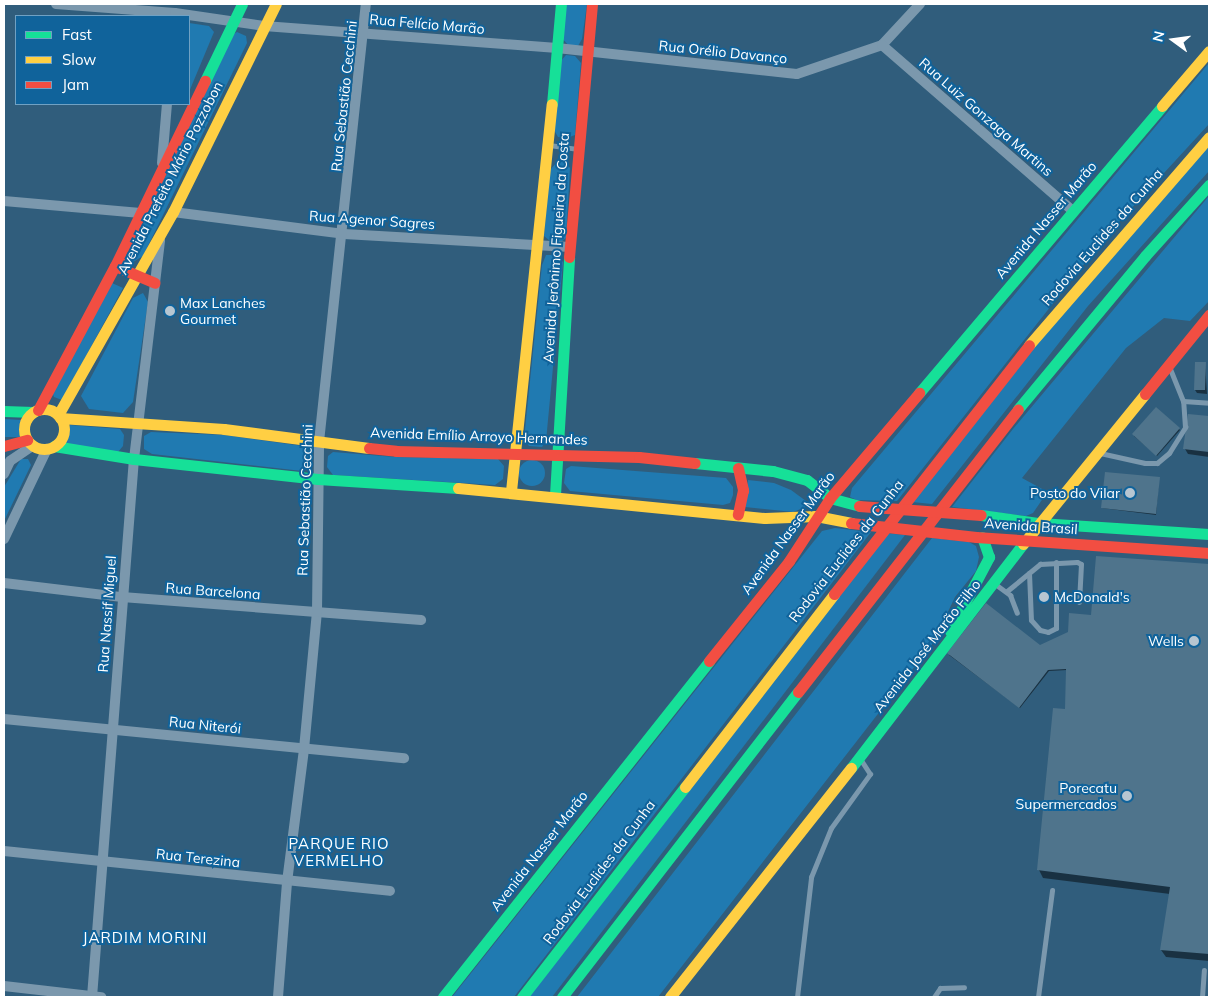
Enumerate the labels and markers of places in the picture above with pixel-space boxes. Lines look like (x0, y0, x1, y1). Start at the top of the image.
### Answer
place label: Max Lanches Gourmet (180, 295, 265, 328)
marker: Max Lanches Gourmet (164, 305, 176, 317)
place label: Posto do Vilar (1030, 485, 1120, 501)
marker: Posto do Vilar (1124, 487, 1136, 499)
place label: McDonald's (1054, 589, 1130, 605)
marker: McDonald's (1038, 591, 1050, 603)
place label: Wells (1148, 633, 1184, 649)
marker: Wells (1188, 635, 1200, 647)
place label: Porecatu Supermercados (1016, 780, 1117, 812)
marker: Porecatu Supermercados (1121, 790, 1133, 802)

